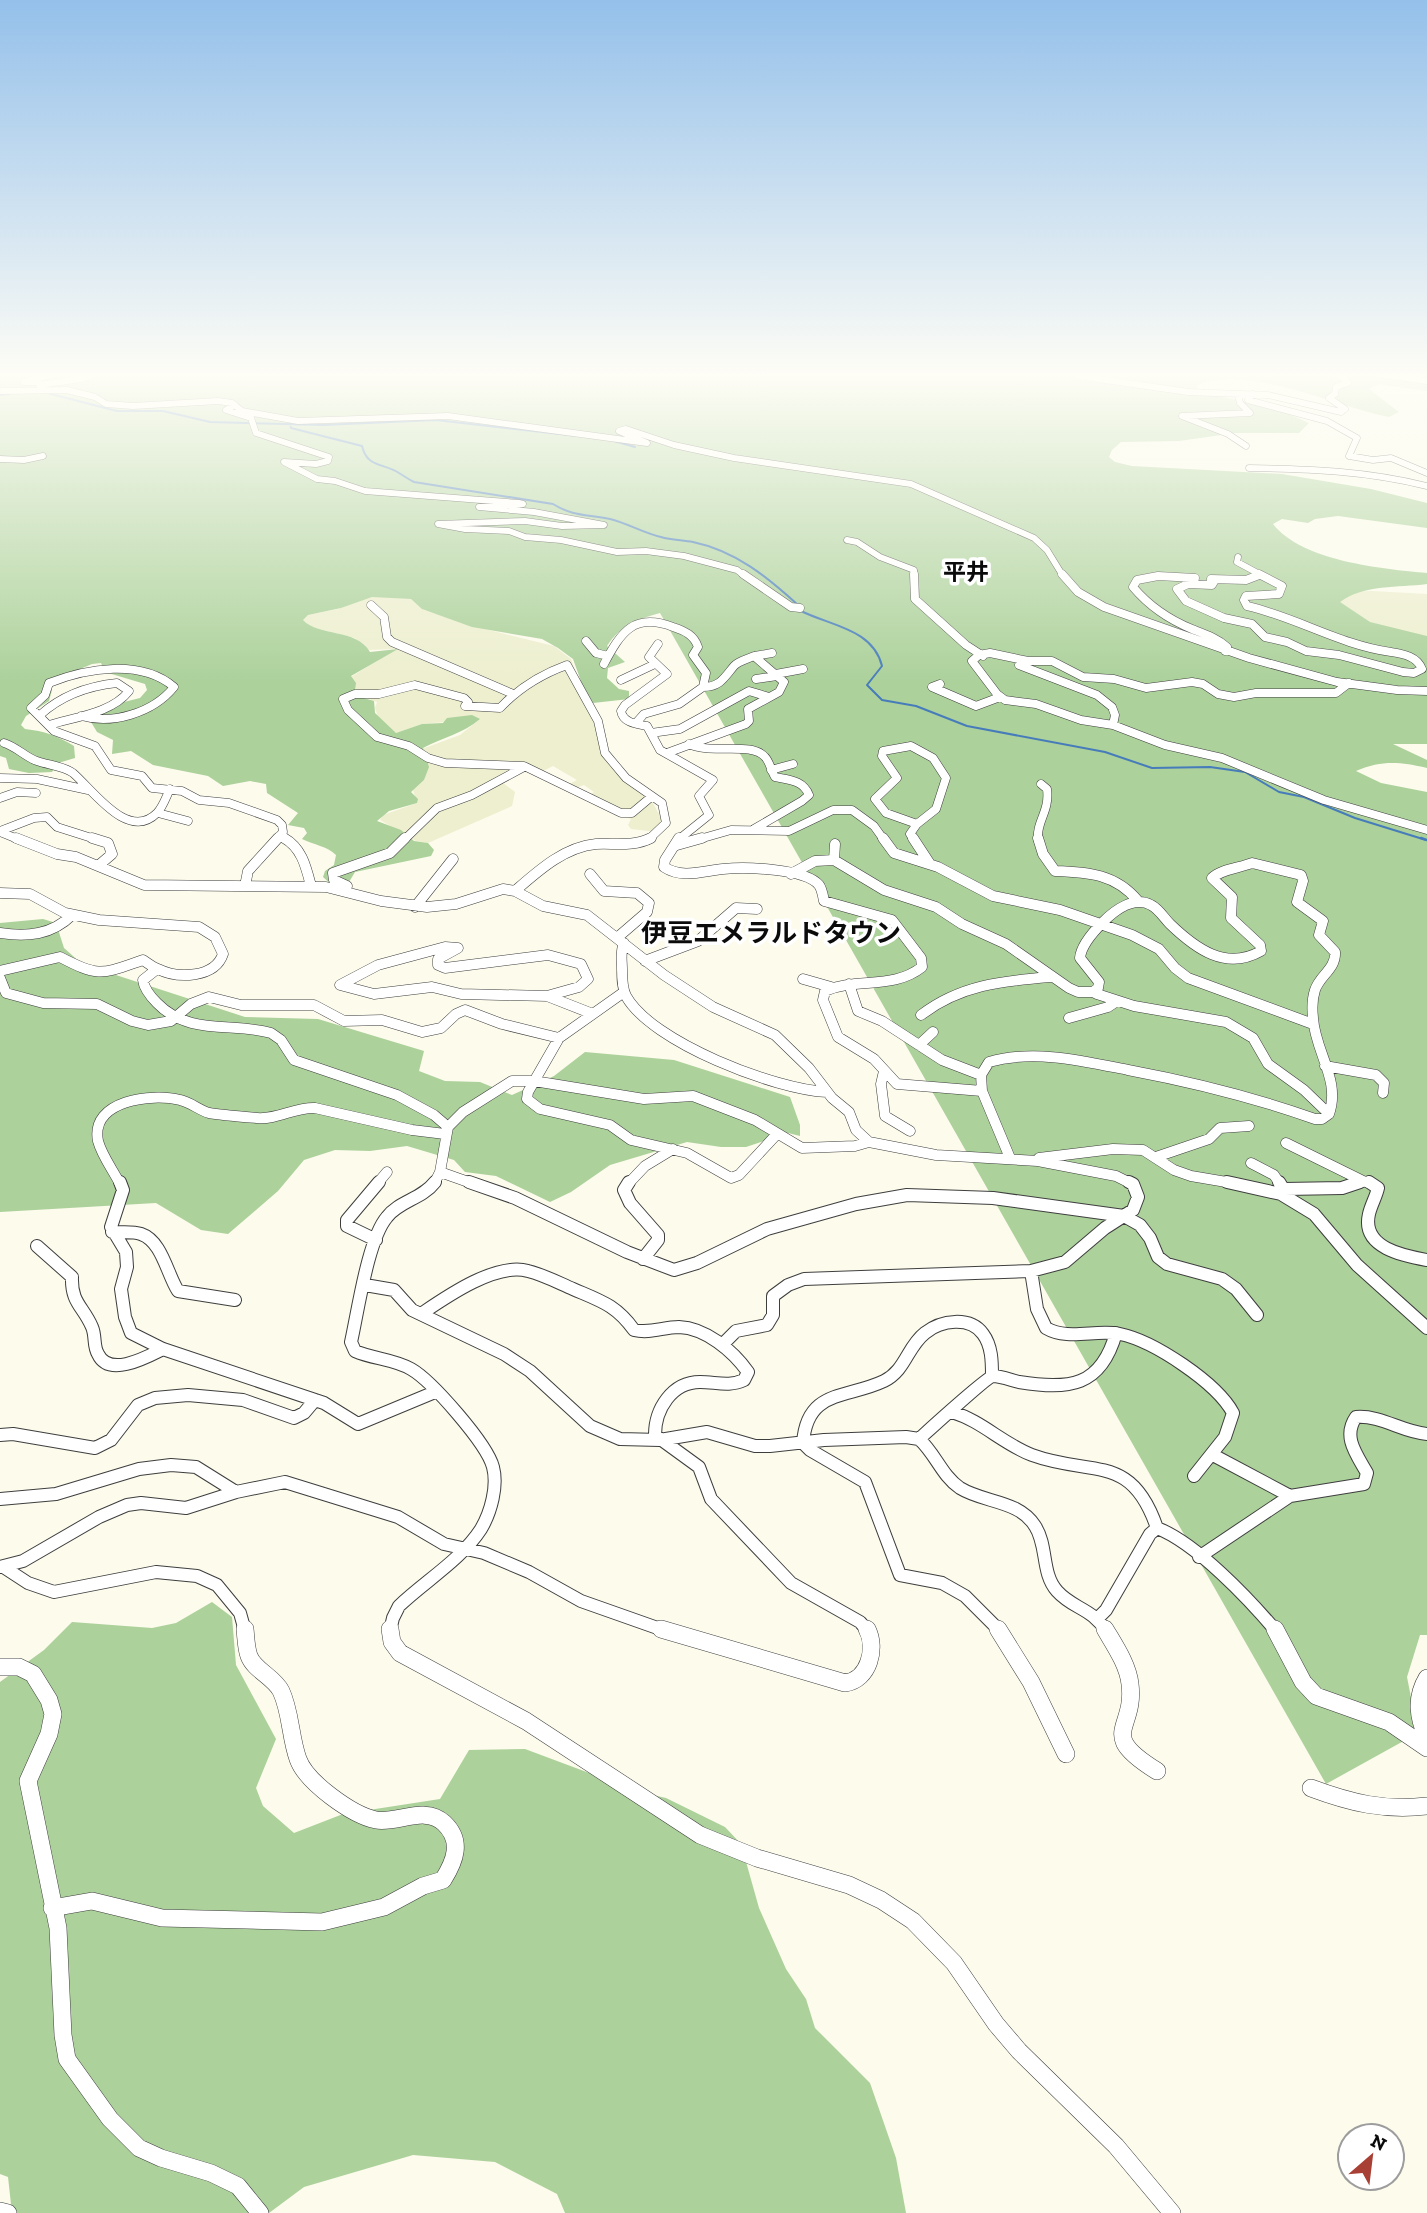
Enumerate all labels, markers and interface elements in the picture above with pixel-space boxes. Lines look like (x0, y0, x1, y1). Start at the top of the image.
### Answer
district label: 平井 (943, 558, 989, 586)
district label: 伊豆エメラルドタウン (641, 917, 901, 949)
north arrow (1336, 2122, 1406, 2192)
text: N (1367, 2129, 1391, 2156)

